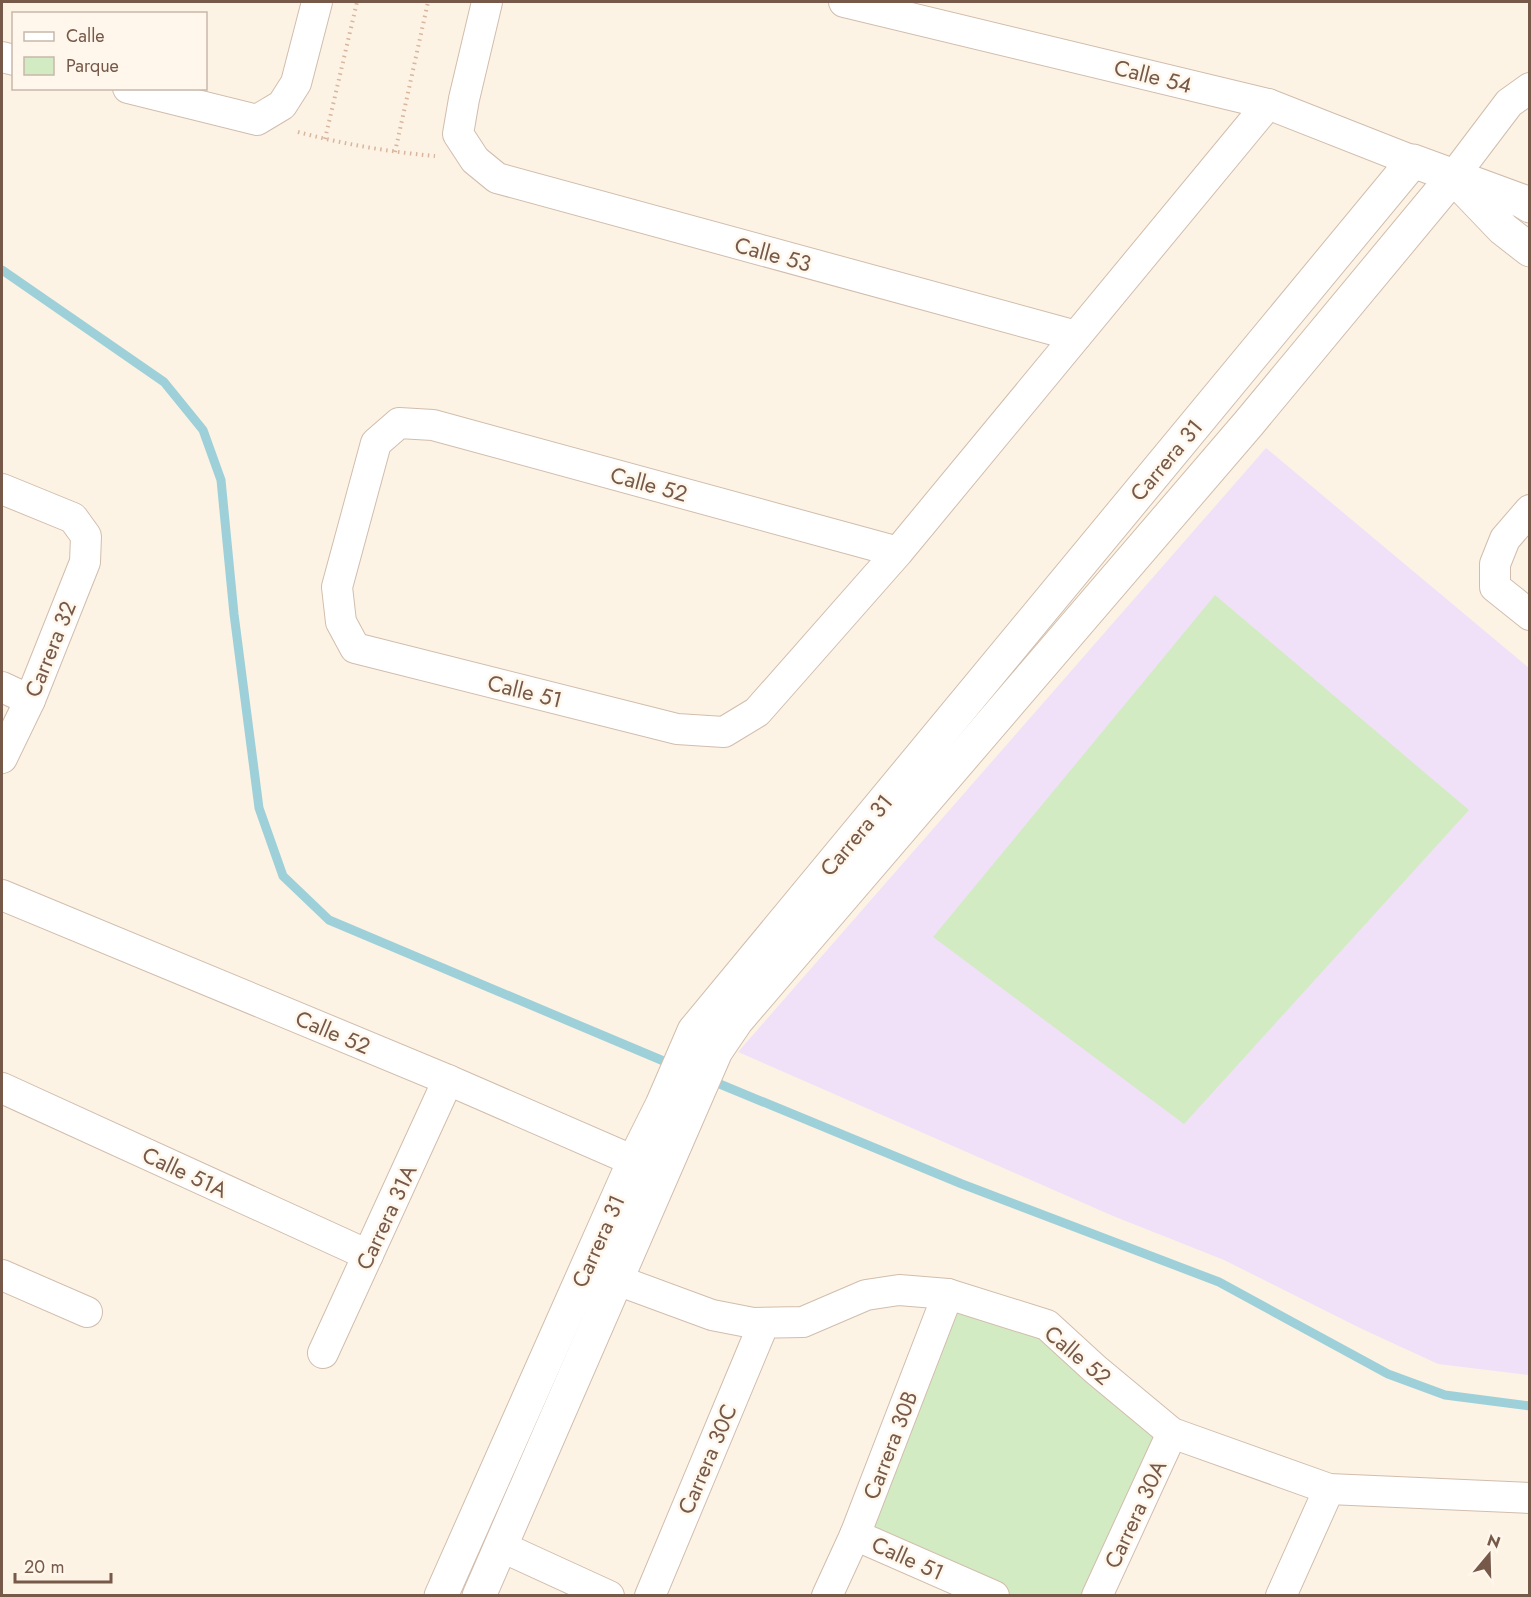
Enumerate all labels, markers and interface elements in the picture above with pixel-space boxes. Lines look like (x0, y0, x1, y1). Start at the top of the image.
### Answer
legend (12, 12, 207, 90)
text: Calle (66, 23, 105, 49)
street label: Calle 54 (1111, 51, 1195, 101)
text: Parque (66, 53, 119, 79)
street label: Calle 53 (731, 228, 815, 280)
street label: Carrera 31 (1122, 412, 1210, 508)
street label: Calle 52 (607, 458, 691, 510)
street label: Carrera 32 (16, 596, 84, 702)
street label: Calle 51 (484, 666, 566, 716)
street label: Carrera 31 (812, 787, 900, 883)
street label: Calle 52 (291, 1002, 375, 1062)
street label: Calle 51A (137, 1138, 233, 1206)
street label: Carrera 31A (348, 1159, 425, 1275)
street label: Carrera 31 (563, 1190, 633, 1292)
street label: Calle 52 (1038, 1317, 1118, 1393)
street label: Carrera 30B (855, 1386, 925, 1504)
street label: Carrera 30C (669, 1399, 745, 1519)
street label: Carrera 30A (1096, 1454, 1174, 1573)
north arrow (1459, 1525, 1519, 1585)
street label: Calle 51 (867, 1528, 949, 1588)
text: N (1484, 1528, 1503, 1554)
scale bar (15, 1546, 111, 1584)
text: 20 m (24, 1554, 64, 1580)

